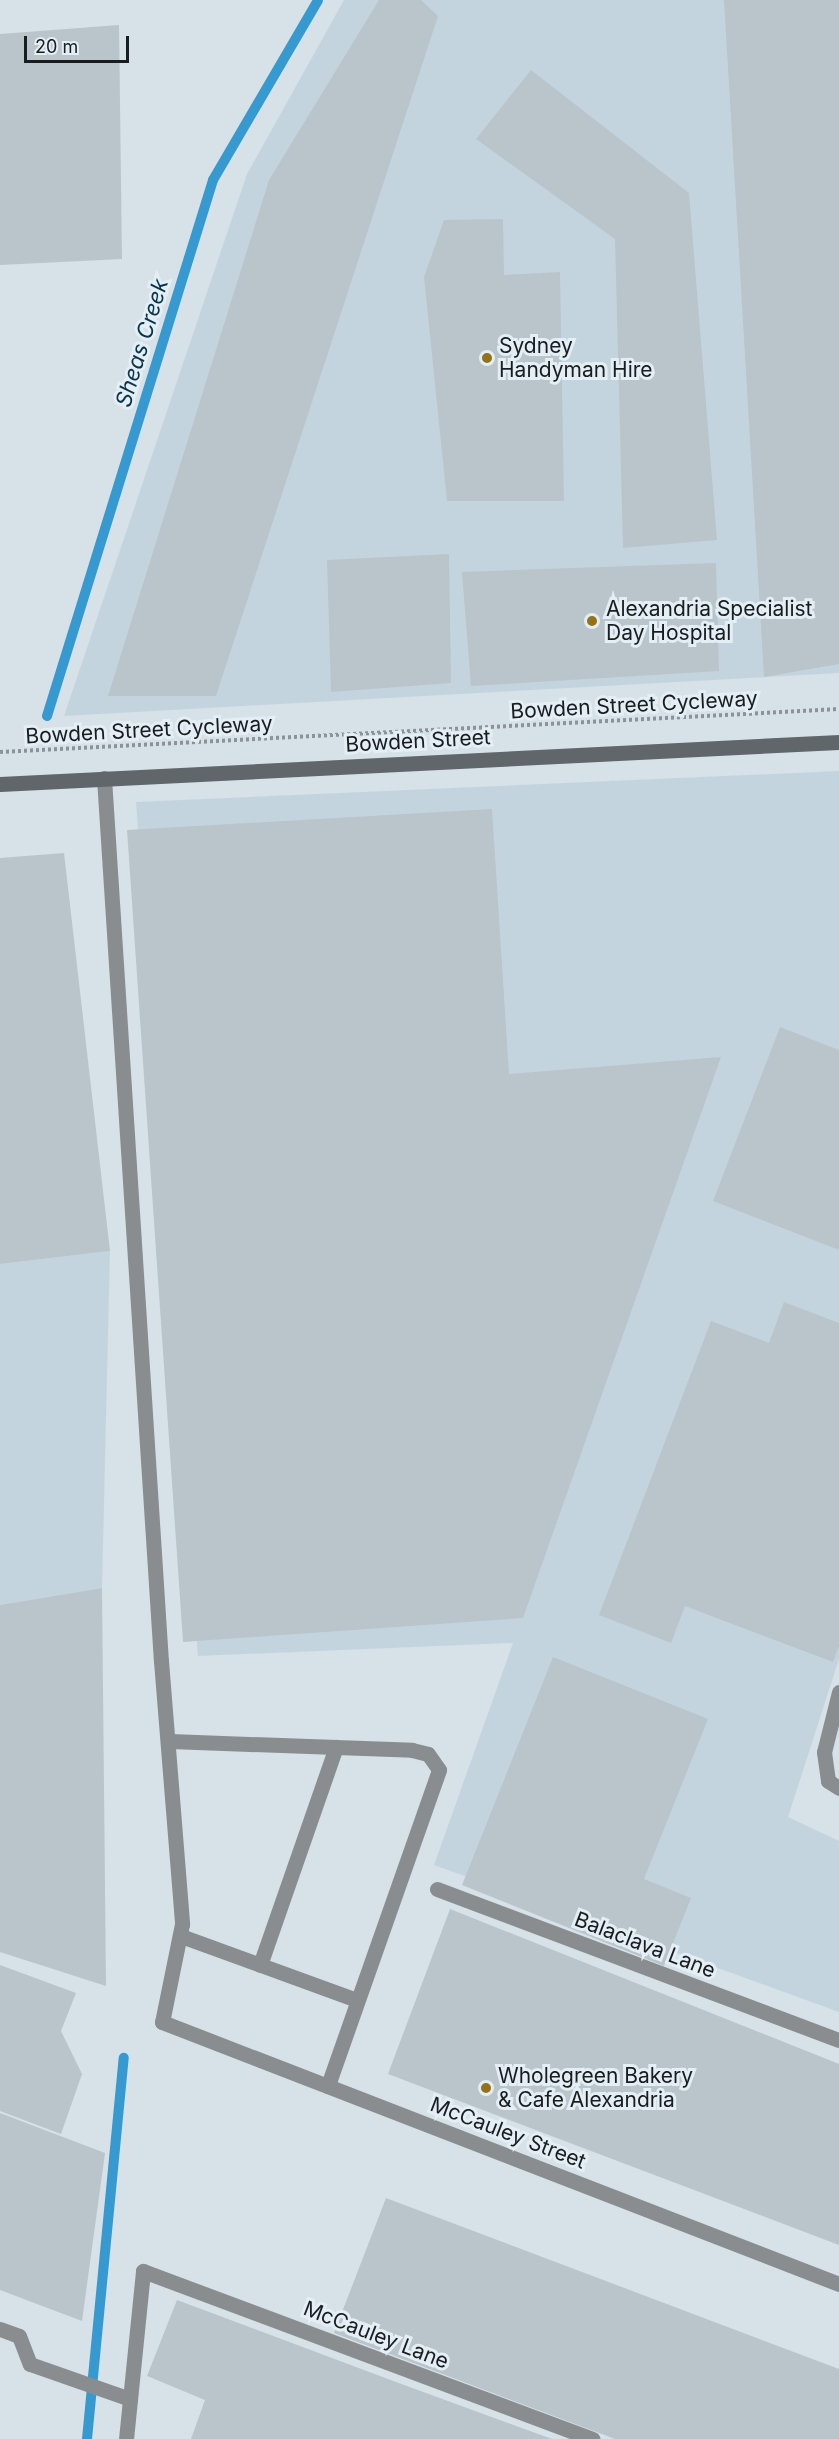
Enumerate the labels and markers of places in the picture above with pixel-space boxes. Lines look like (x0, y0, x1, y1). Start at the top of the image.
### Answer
place label: Sydney Handyman Hire (499, 333, 653, 383)
marker: Sydney Handyman Hire (480, 351, 494, 365)
place label: Alexandria Specialist Day Hospital (606, 596, 812, 646)
marker: Alexandria Specialist Day Hospital (583, 612, 601, 630)
place label: Wholegreen Bakery & Cafe Alexandria (498, 2063, 693, 2113)
marker: Wholegreen Bakery & Cafe Alexandria (479, 2081, 493, 2095)

